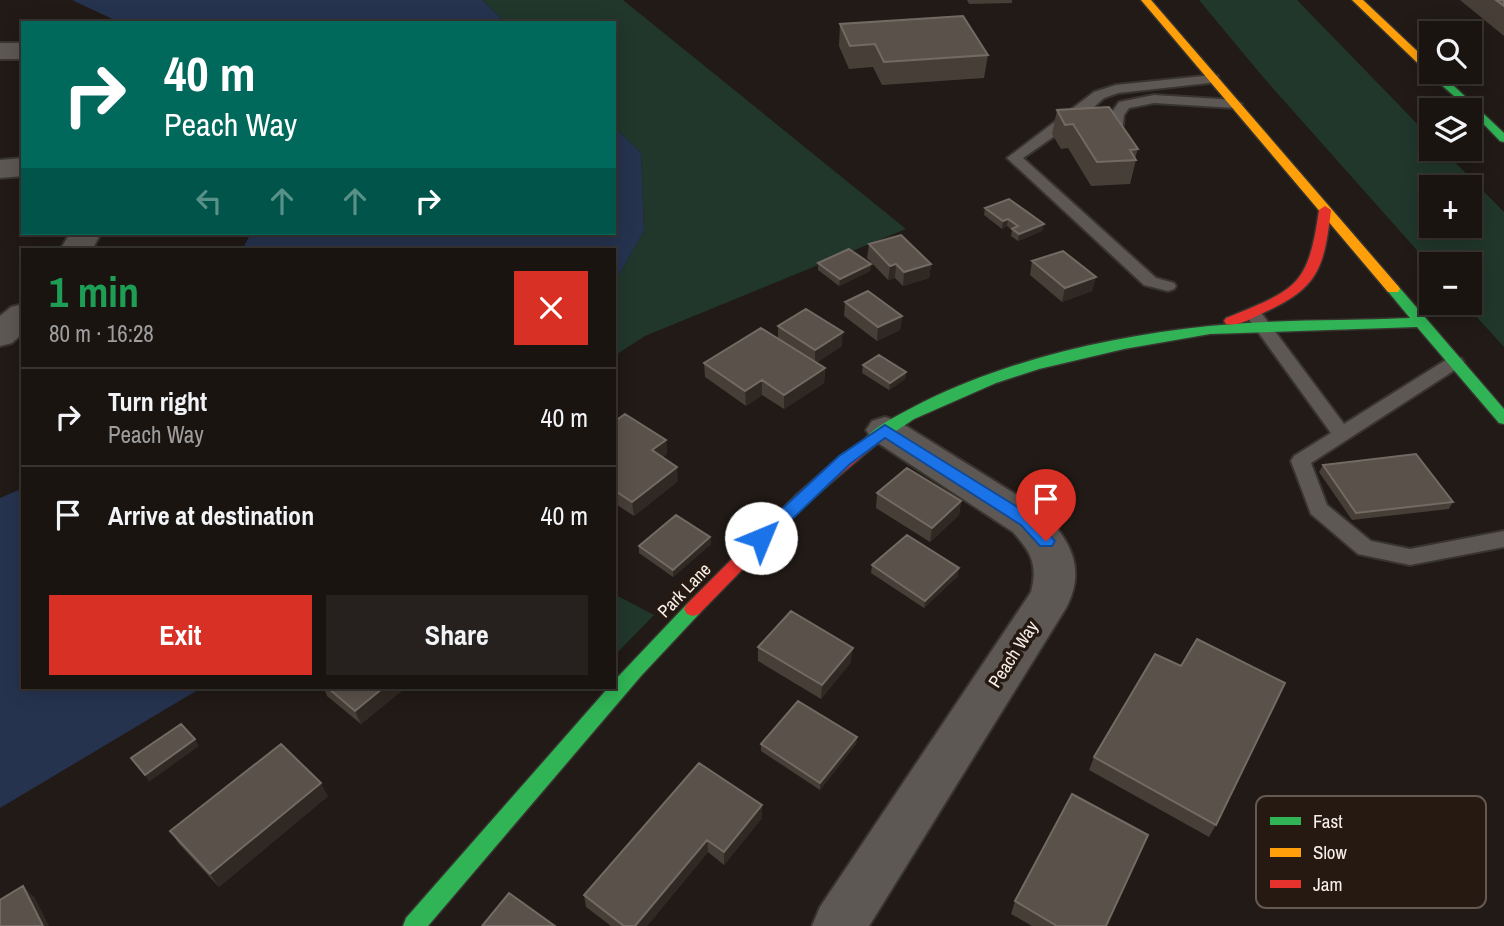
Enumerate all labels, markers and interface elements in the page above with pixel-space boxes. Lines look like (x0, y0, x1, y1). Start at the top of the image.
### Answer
map controls (1419, 21, 1482, 315)
button: search (1419, 21, 1482, 84)
text: 40 m (164, 40, 256, 106)
icon: right (49, 49, 140, 140)
button: layers (1419, 98, 1482, 161)
text: Peach Way (164, 103, 297, 146)
button: + (1419, 175, 1482, 238)
icon: left (190, 182, 228, 220)
icon: ahead (263, 182, 301, 220)
icon: ahead (336, 182, 374, 220)
icon: right (409, 182, 447, 220)
button: − (1419, 252, 1482, 315)
text: 1 min (49, 264, 139, 320)
button: close (514, 271, 588, 345)
text: 80 m · 16:28 (49, 318, 154, 349)
text: Turn right (108, 384, 207, 419)
icon: right (49, 398, 87, 436)
text: 40 m (541, 400, 588, 435)
text: Peach Way (108, 419, 204, 450)
pin (1016, 469, 1076, 541)
icon: arrive (1027, 480, 1065, 518)
icon: arrive (49, 496, 87, 534)
text: Arrive at destination (108, 498, 314, 533)
text: 40 m (541, 498, 588, 533)
position arrow (724, 501, 798, 575)
street label: Park Lane (652, 557, 716, 623)
button: Exit (49, 595, 312, 675)
button: Share (326, 595, 588, 675)
street label: Peach Way (982, 615, 1044, 692)
legend (1256, 796, 1486, 908)
text: Fast (1313, 808, 1343, 834)
text: Slow (1313, 839, 1348, 865)
text: Jam (1313, 871, 1342, 897)

